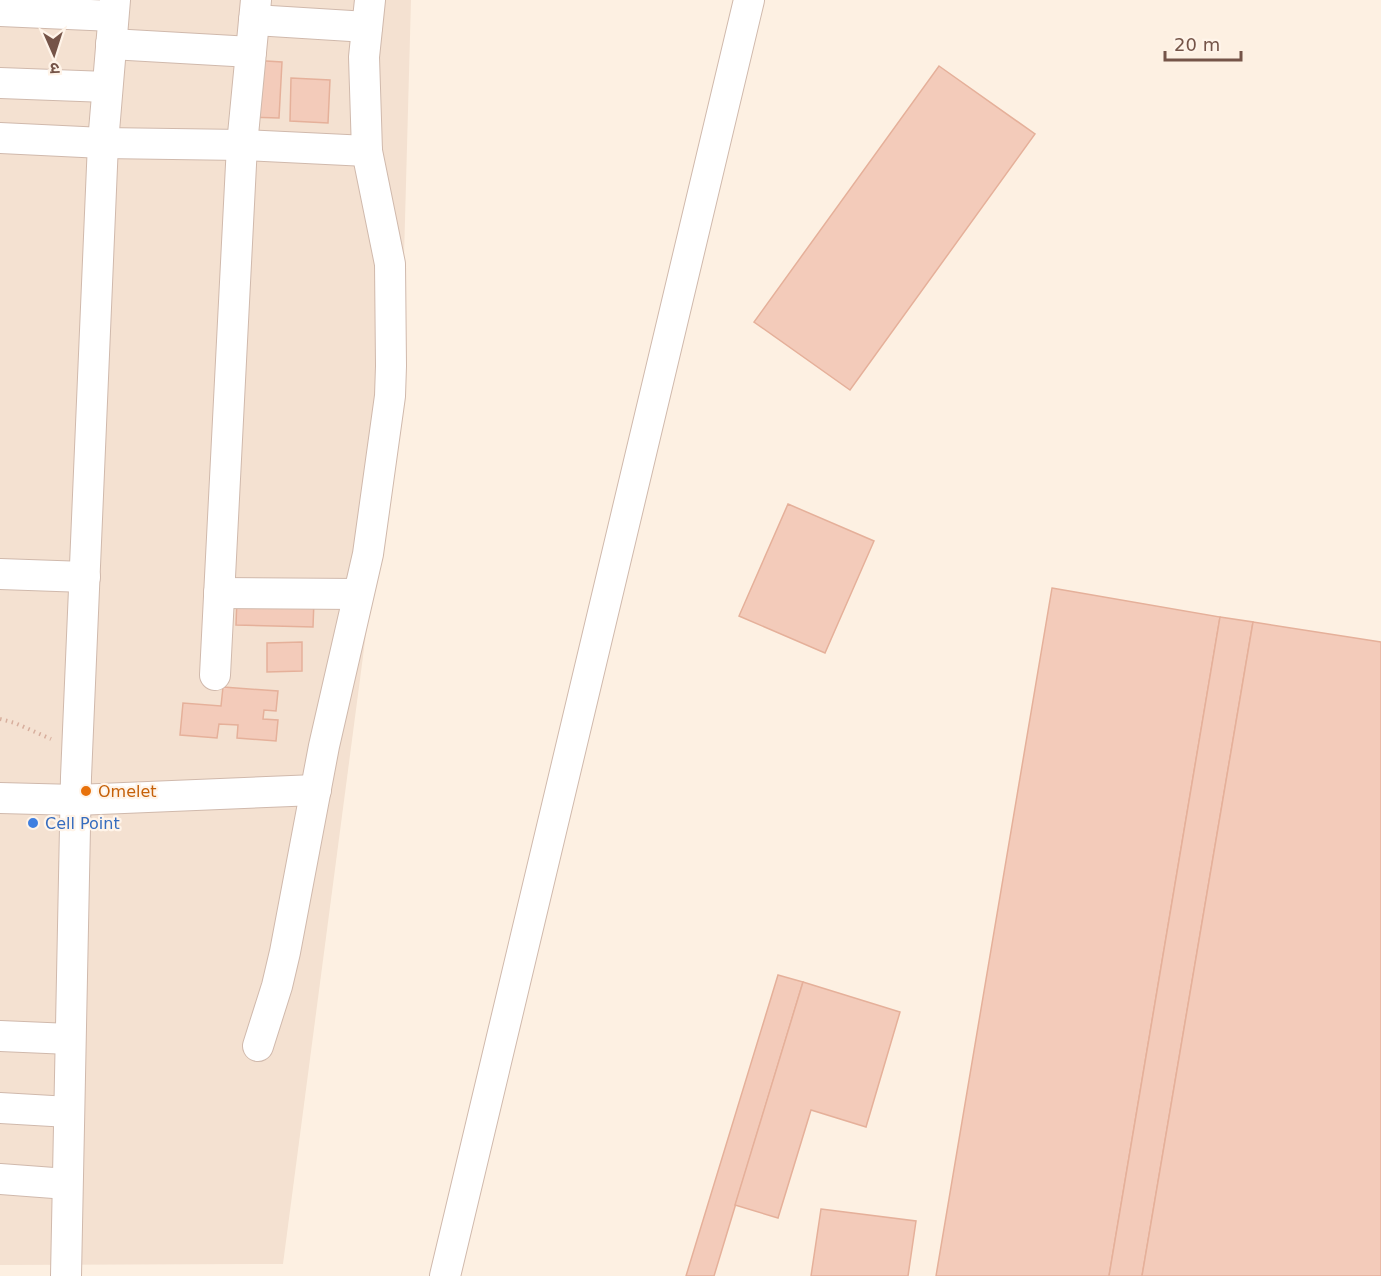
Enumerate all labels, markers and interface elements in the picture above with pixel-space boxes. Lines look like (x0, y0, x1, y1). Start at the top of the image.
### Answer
north arrow (24, 24, 84, 84)
scale bar (1165, 24, 1242, 62)
text: 20 m (1174, 34, 1220, 55)
text: उ (49, 59, 60, 78)
place label: Omelet (98, 782, 157, 801)
marker: Omelet (79, 784, 93, 798)
place label: Cell Point (45, 814, 120, 833)
marker: Cell Point (26, 816, 40, 830)

